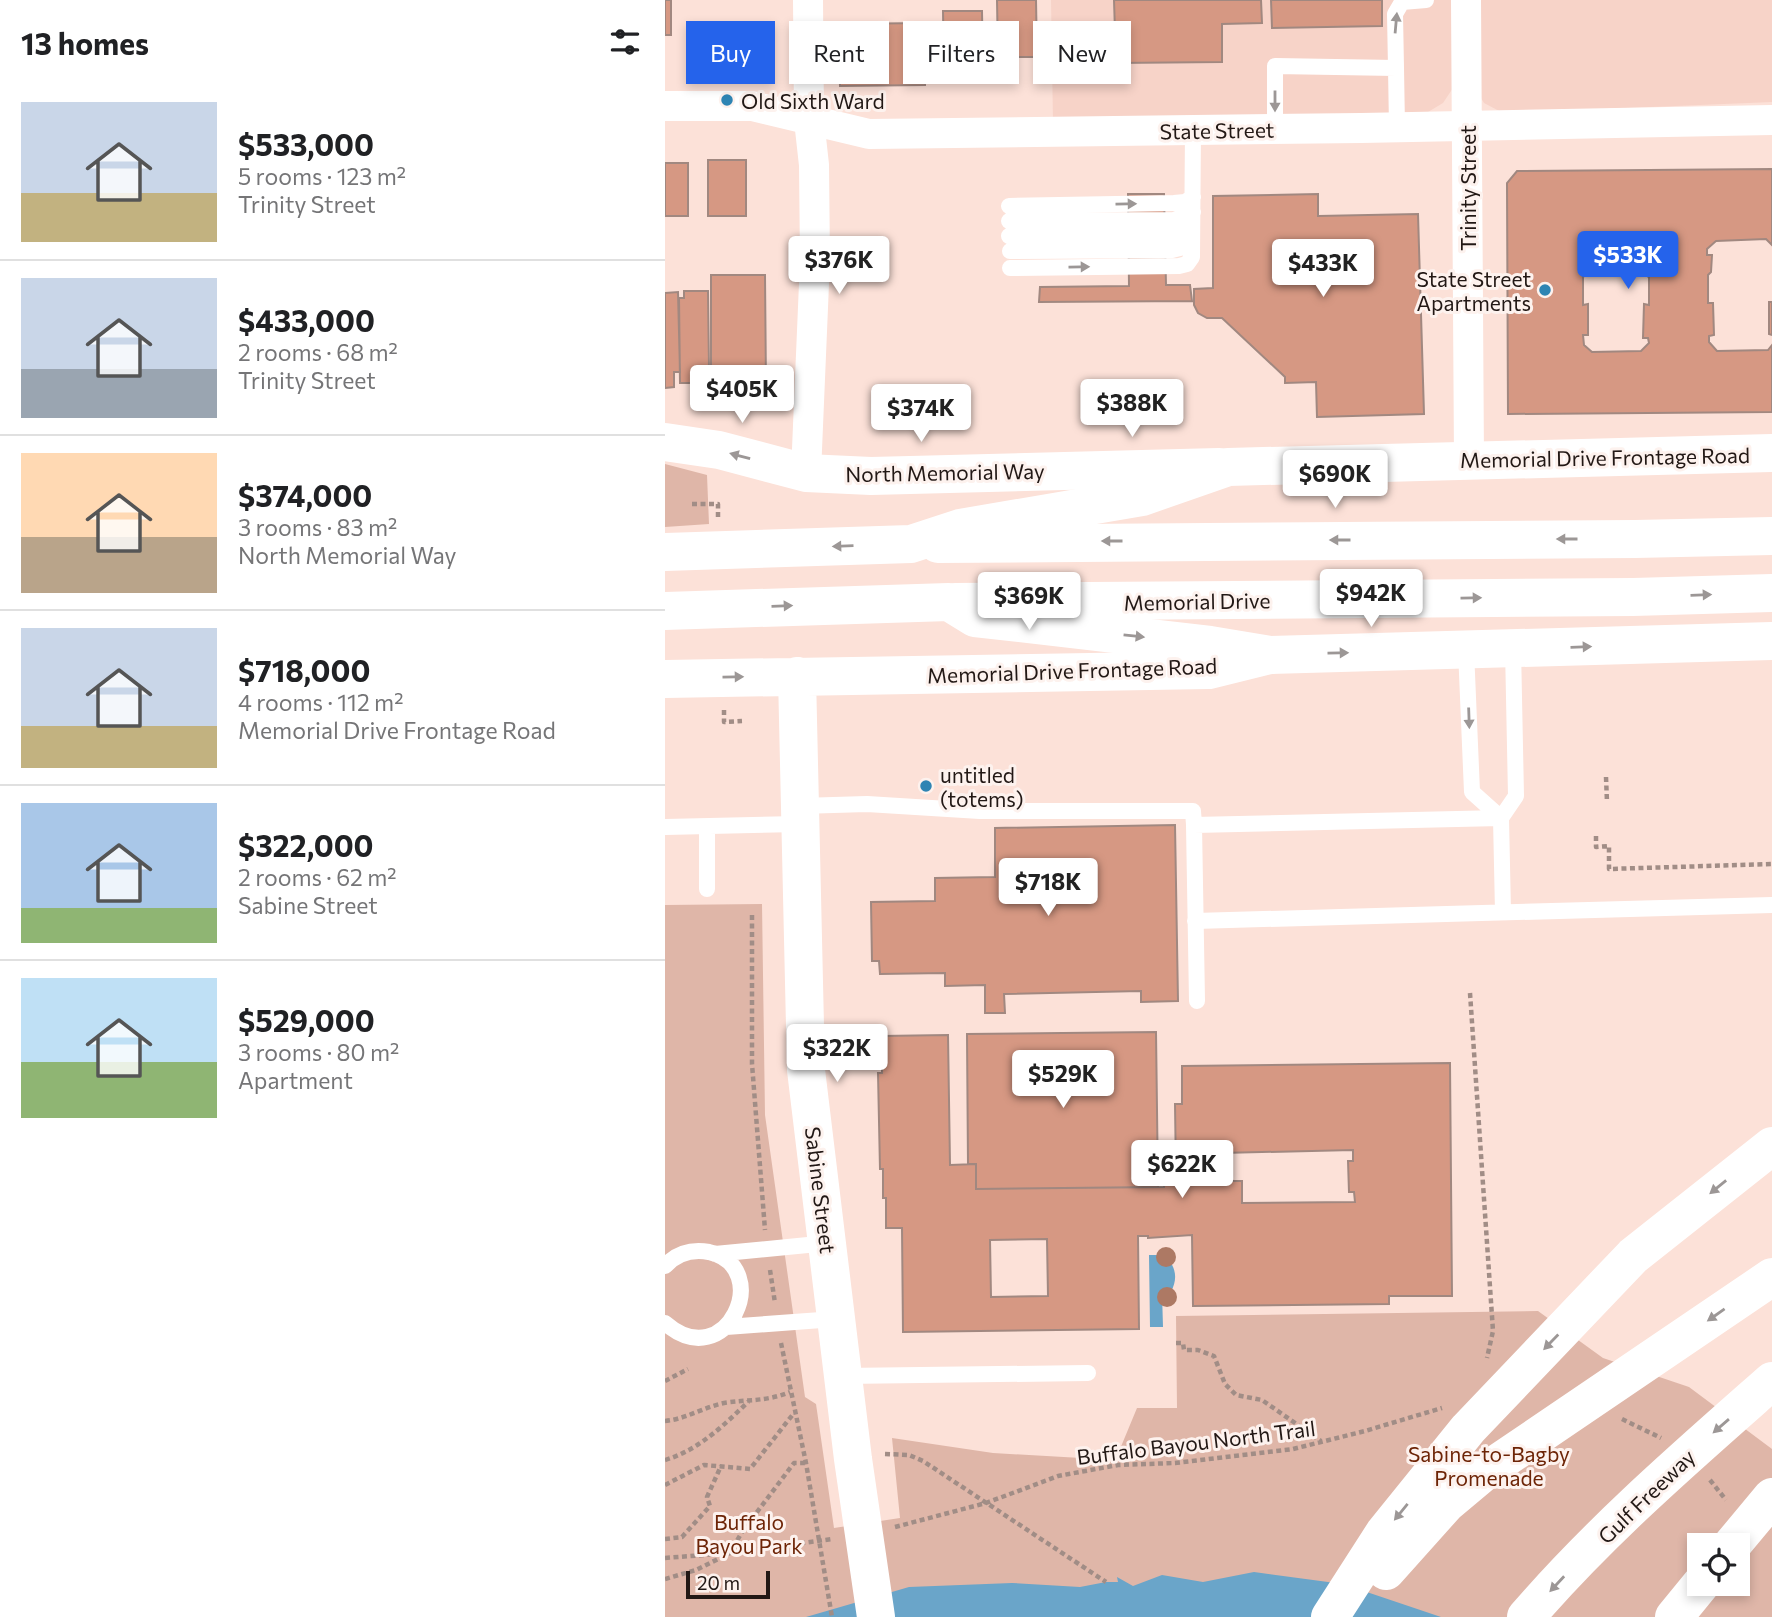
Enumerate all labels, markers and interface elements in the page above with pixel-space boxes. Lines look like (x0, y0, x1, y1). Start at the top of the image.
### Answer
one-way arrow (1391, 11, 1402, 33)
chip: Buy (686, 21, 775, 84)
chip: Rent (789, 21, 889, 84)
chip: Filters (903, 21, 1019, 84)
chip: New (1033, 21, 1131, 84)
icon: filters (606, 23, 644, 61)
text: 13 homes (21, 24, 149, 61)
place label: Old Sixth Ward (741, 88, 885, 113)
one-way arrow (1269, 90, 1281, 112)
marker: Old Sixth Ward (719, 92, 735, 108)
street label: State Street (1159, 117, 1275, 143)
text: $533,000 (238, 125, 374, 162)
street label: Trinity Street (1455, 125, 1480, 251)
icon: home (77, 130, 161, 214)
text: 5 rooms · 123 m² (238, 162, 406, 190)
text: Trinity Street (238, 190, 376, 218)
one-way arrow (1116, 198, 1138, 210)
pin: $533K (1579, 232, 1677, 291)
pin: $376K (790, 236, 888, 296)
pin: $433K (1274, 240, 1372, 299)
text: $533K (1593, 240, 1663, 268)
text: $376K (804, 245, 874, 273)
text: $433K (1288, 248, 1358, 276)
one-way arrow (1068, 261, 1090, 273)
place label: State Street Apartments (1416, 266, 1531, 315)
marker: State Street Apartments (1537, 282, 1553, 298)
text: $433,000 (238, 301, 375, 338)
icon: home (77, 306, 161, 390)
text: 2 rooms · 68 m² (238, 338, 398, 366)
text: Trinity Street (238, 366, 376, 394)
pin: $405K (693, 366, 791, 425)
text: $405K (706, 374, 778, 402)
pin: $388K (1083, 380, 1181, 439)
pin: $374K (872, 384, 970, 444)
text: $388K (1096, 388, 1168, 416)
text: $374K (887, 393, 955, 421)
street label: Memorial Drive Frontage Road (1460, 442, 1750, 472)
one-way arrow (730, 450, 751, 460)
pin: $690K (1286, 450, 1384, 510)
street label: North Memorial Way (845, 458, 1045, 486)
text: $690K (1299, 459, 1371, 487)
text: $374,000 (238, 476, 372, 513)
icon: home (77, 481, 161, 565)
text: 3 rooms · 83 m² (238, 513, 397, 541)
one-way arrow (1556, 533, 1578, 545)
one-way arrow (1328, 534, 1350, 546)
one-way arrow (1101, 535, 1123, 547)
text: North Memorial Way (238, 541, 456, 569)
one-way arrow (831, 541, 853, 552)
pin: $942K (1322, 570, 1420, 629)
pin: $369K (980, 572, 1078, 632)
text: $942K (1336, 578, 1406, 606)
text: $369K (994, 581, 1064, 609)
street label: Memorial Drive (1123, 587, 1271, 615)
one-way arrow (1690, 589, 1712, 600)
one-way arrow (1460, 593, 1482, 604)
one-way arrow (771, 601, 793, 612)
one-way arrow (1123, 631, 1145, 642)
one-way arrow (1570, 641, 1592, 652)
one-way arrow (1328, 647, 1350, 659)
text: $718,000 (238, 651, 370, 688)
street label: Memorial Drive Frontage Road (927, 652, 1217, 688)
icon: home (77, 656, 161, 740)
one-way arrow (722, 672, 744, 683)
text: 4 rooms · 112 m² (238, 688, 403, 716)
one-way arrow (1464, 707, 1475, 729)
text: Memorial Drive Frontage Road (238, 716, 556, 744)
place label: untitled (totems) (940, 762, 1024, 811)
marker: untitled (totems) (918, 778, 934, 794)
text: $322,000 (238, 826, 374, 863)
icon: home (77, 831, 161, 915)
pin: $718K (999, 858, 1097, 918)
text: 2 rooms · 62 m² (238, 863, 397, 891)
text: $718K (1015, 867, 1081, 895)
text: Sabine Street (238, 891, 378, 919)
text: $529,000 (238, 1001, 375, 1038)
icon: home (77, 1006, 161, 1090)
pin: $322K (788, 1024, 886, 1084)
text: $322K (803, 1033, 871, 1061)
text: 3 rooms · 80 m² (238, 1038, 399, 1066)
pin: $529K (1014, 1050, 1112, 1110)
text: $529K (1028, 1059, 1098, 1087)
text: Apartment (238, 1066, 353, 1094)
street label: Sabine Street (801, 1125, 841, 1255)
pin: $622K (1133, 1140, 1231, 1200)
text: $622K (1147, 1149, 1217, 1177)
one-way arrow (1709, 1179, 1726, 1194)
one-way arrow (1707, 1308, 1725, 1322)
one-way arrow (1543, 1333, 1560, 1350)
street label: Buffalo Bayou North Trail (1075, 1415, 1317, 1469)
one-way arrow (1712, 1418, 1729, 1433)
park label: Sabine-to-Bagby Promenade (1408, 1441, 1570, 1490)
street label: Gulf Freeway (1592, 1444, 1700, 1548)
one-way arrow (1394, 1503, 1409, 1520)
park label: Buffalo Bayou Park (695, 1509, 803, 1558)
map controls (1687, 1533, 1750, 1596)
button: locate (1687, 1533, 1750, 1596)
scale bar (686, 1568, 770, 1600)
text: 20 m (697, 1571, 740, 1594)
one-way arrow (1549, 1575, 1565, 1592)

